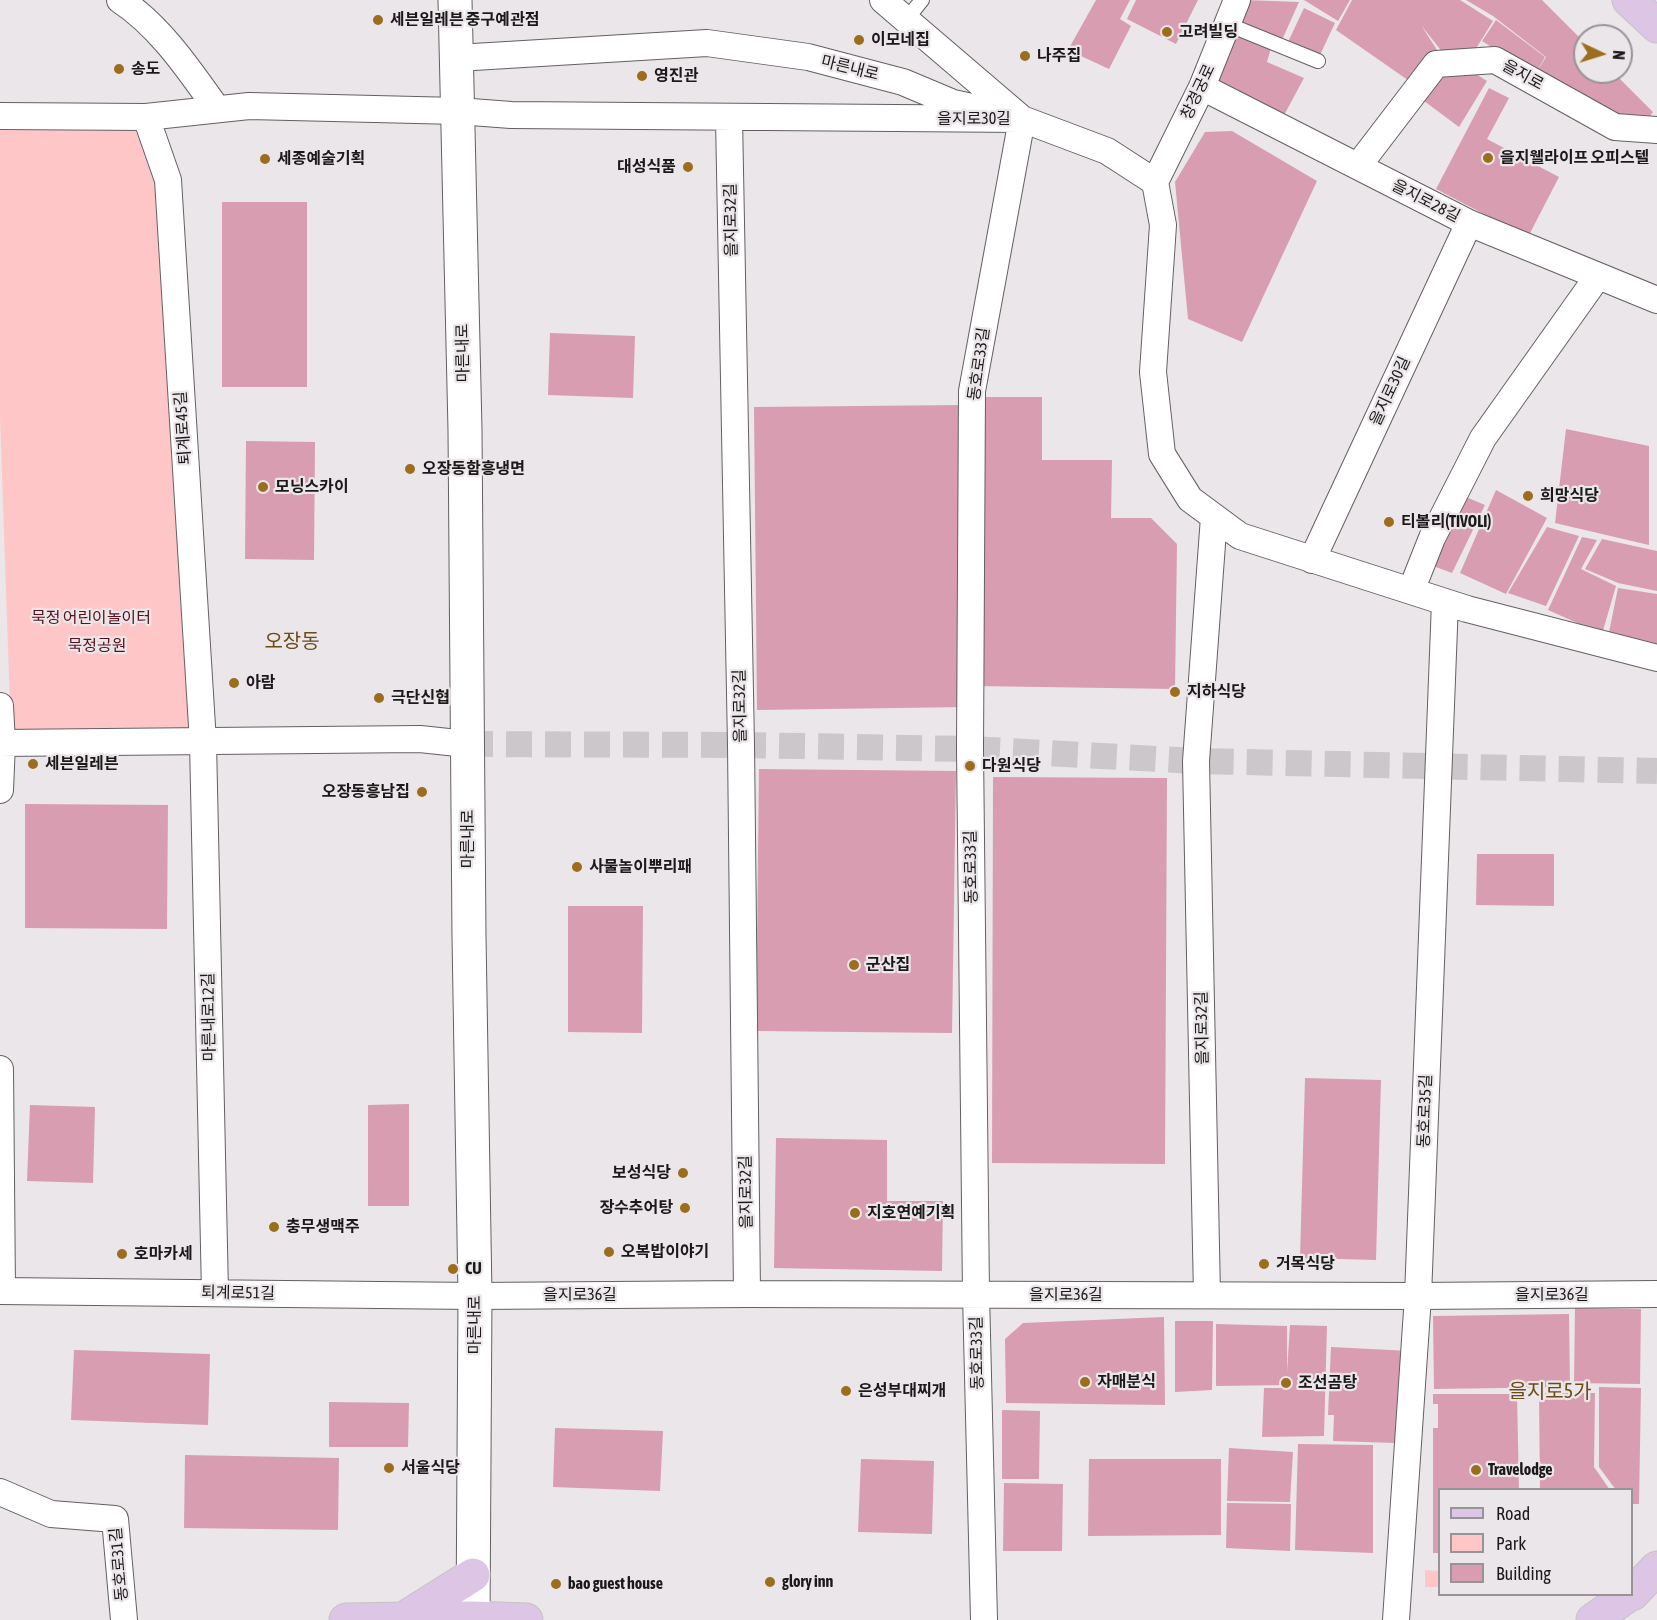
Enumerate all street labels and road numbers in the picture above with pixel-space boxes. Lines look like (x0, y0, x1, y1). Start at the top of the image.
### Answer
street label: 마른내로 (819, 52, 881, 84)
street label: 을지로 (1499, 56, 1547, 94)
street label: 창경궁로 (1177, 61, 1219, 123)
street label: 을지로30길 (937, 109, 1011, 129)
street label: 을지로28길 (1389, 176, 1463, 226)
street label: 을지로32길 (721, 183, 741, 257)
street label: 마른내로 (453, 323, 473, 383)
street label: 동호로33길 (964, 326, 994, 402)
street label: 을지로30길 (1366, 353, 1414, 429)
street label: 퇴계로45길 (171, 390, 195, 466)
street label: 을지로32길 (730, 669, 750, 743)
street label: 마른내로 (458, 810, 478, 868)
street label: 동호로33길 (961, 830, 981, 904)
street label: 마른내로12길 (199, 973, 219, 1061)
street label: 을지로32길 (1192, 991, 1212, 1065)
street label: 동호로35길 (1414, 1074, 1436, 1148)
street label: 을지로32길 (736, 1155, 756, 1229)
street label: 퇴계로51길 (201, 1283, 275, 1303)
street label: 을지로36길 (543, 1285, 617, 1305)
street label: 을지로36길 (1029, 1285, 1103, 1305)
street label: 을지로36길 (1515, 1285, 1589, 1305)
street label: 마른내로 (465, 1296, 485, 1354)
street label: 동호로33길 (967, 1316, 987, 1390)
street label: 동호로31길 (106, 1526, 132, 1602)

